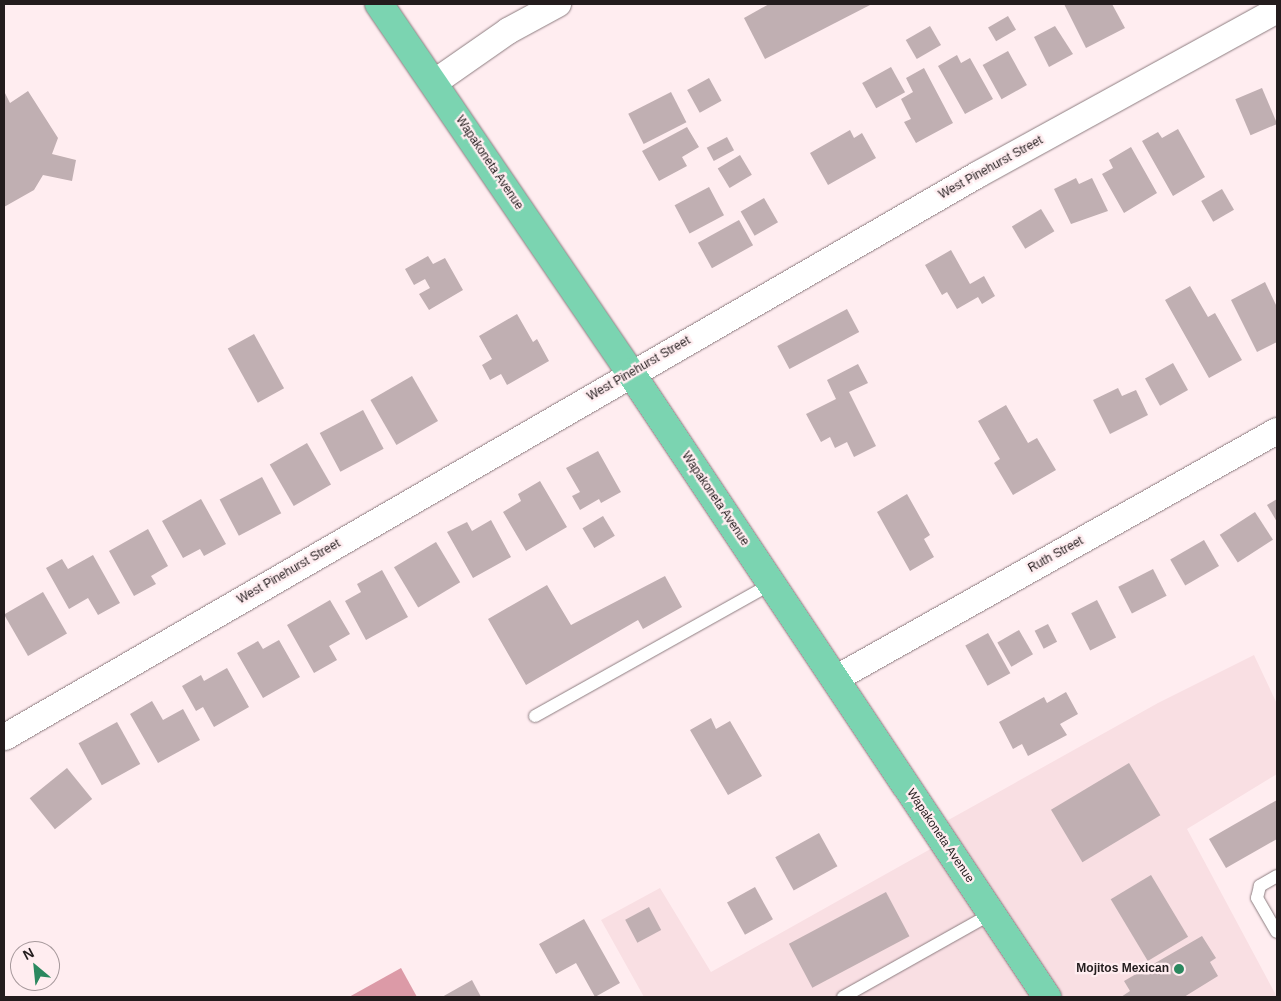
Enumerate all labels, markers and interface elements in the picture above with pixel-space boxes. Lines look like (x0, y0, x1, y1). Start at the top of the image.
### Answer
street label: Wapakoneta Avenue (452, 113, 526, 213)
street label: West Pinehurst Street (937, 133, 1045, 203)
street label: West Pinehurst Street (585, 334, 693, 404)
street label: Wapakoneta Avenue (678, 449, 752, 549)
street label: Ruth Street (1026, 534, 1086, 576)
street label: West Pinehurst Street (235, 537, 343, 607)
street label: Wapakoneta Avenue (903, 786, 977, 886)
north arrow (10, 941, 60, 991)
text: N (20, 944, 37, 963)
place label: Mojitos Mexican (1076, 962, 1169, 976)
marker: Mojitos Mexican (1173, 963, 1185, 975)

